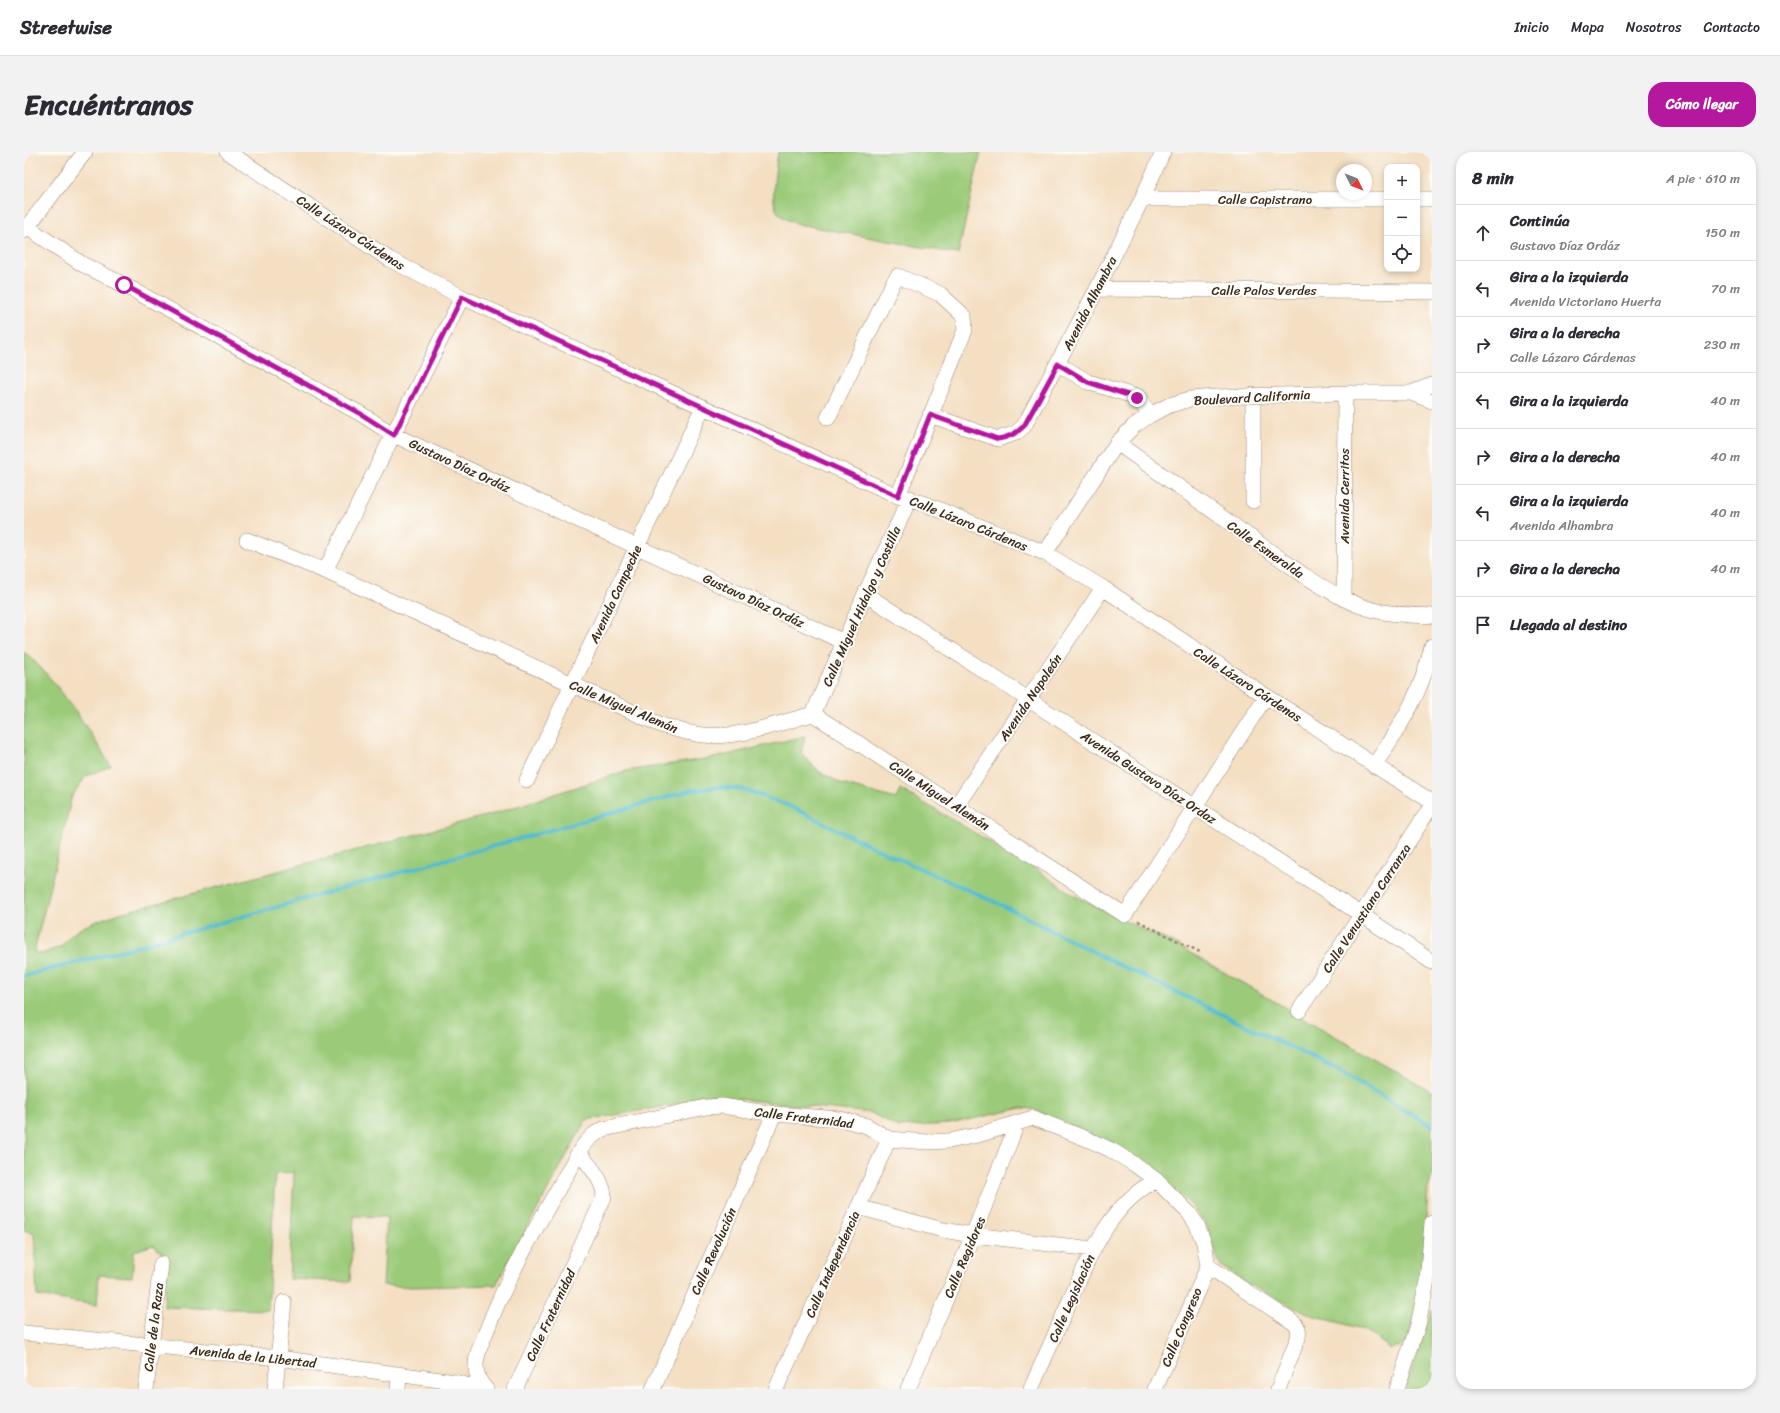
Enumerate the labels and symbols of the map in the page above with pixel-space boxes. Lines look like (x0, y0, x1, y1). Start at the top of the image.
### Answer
north arrow (1336, 164, 1372, 200)
street label: Calle Capistrano (1218, 188, 1313, 211)
street label: Calle Lázaro Cárdenas (292, 189, 410, 276)
street label: Avenida Alhambra (1055, 252, 1123, 355)
route start (115, 276, 133, 294)
street label: Calle Palos Verdes (1212, 279, 1317, 302)
street label: Boulevard California (1193, 383, 1311, 412)
route end (1128, 389, 1146, 407)
street label: Gustavo Díaz Ordáz (405, 432, 515, 499)
street label: Avenida Cerritos (1333, 447, 1356, 545)
street label: Calle Lázaro Cárdenas (906, 489, 1031, 558)
street label: Calle Esmeralda (1222, 514, 1309, 585)
street label: Calle Miguel Hidalgo y Costilla (816, 522, 907, 690)
street label: Avenida Campeche (582, 541, 648, 648)
street label: Gustavo Díaz Ordáz (699, 567, 809, 634)
street label: Calle Lázaro Cárdenas (1189, 641, 1307, 728)
street label: Avenida Napoleón (992, 649, 1068, 747)
street label: Calle Miguel Alemán (566, 673, 682, 740)
street label: Avenida Gustavo Díaz Ordaz (1075, 724, 1222, 831)
street label: Calle Miguel Alemán (885, 754, 995, 837)
street label: Calle Venustiano Carranza (1316, 838, 1417, 978)
street label: Calle Fraternidad (753, 1100, 856, 1135)
street label: Calle Revolución (684, 1204, 743, 1299)
street label: Calle Independencia (799, 1206, 867, 1321)
street label: Calle Regidores (937, 1212, 992, 1302)
street label: Calle Legislación (1042, 1250, 1101, 1346)
street label: Calle Fraternidad (519, 1264, 582, 1365)
street label: Calle de la Raza (137, 1281, 170, 1373)
street label: Calle Congreso (1154, 1284, 1209, 1370)
street label: Avenida de la Libertad (188, 1338, 318, 1375)

